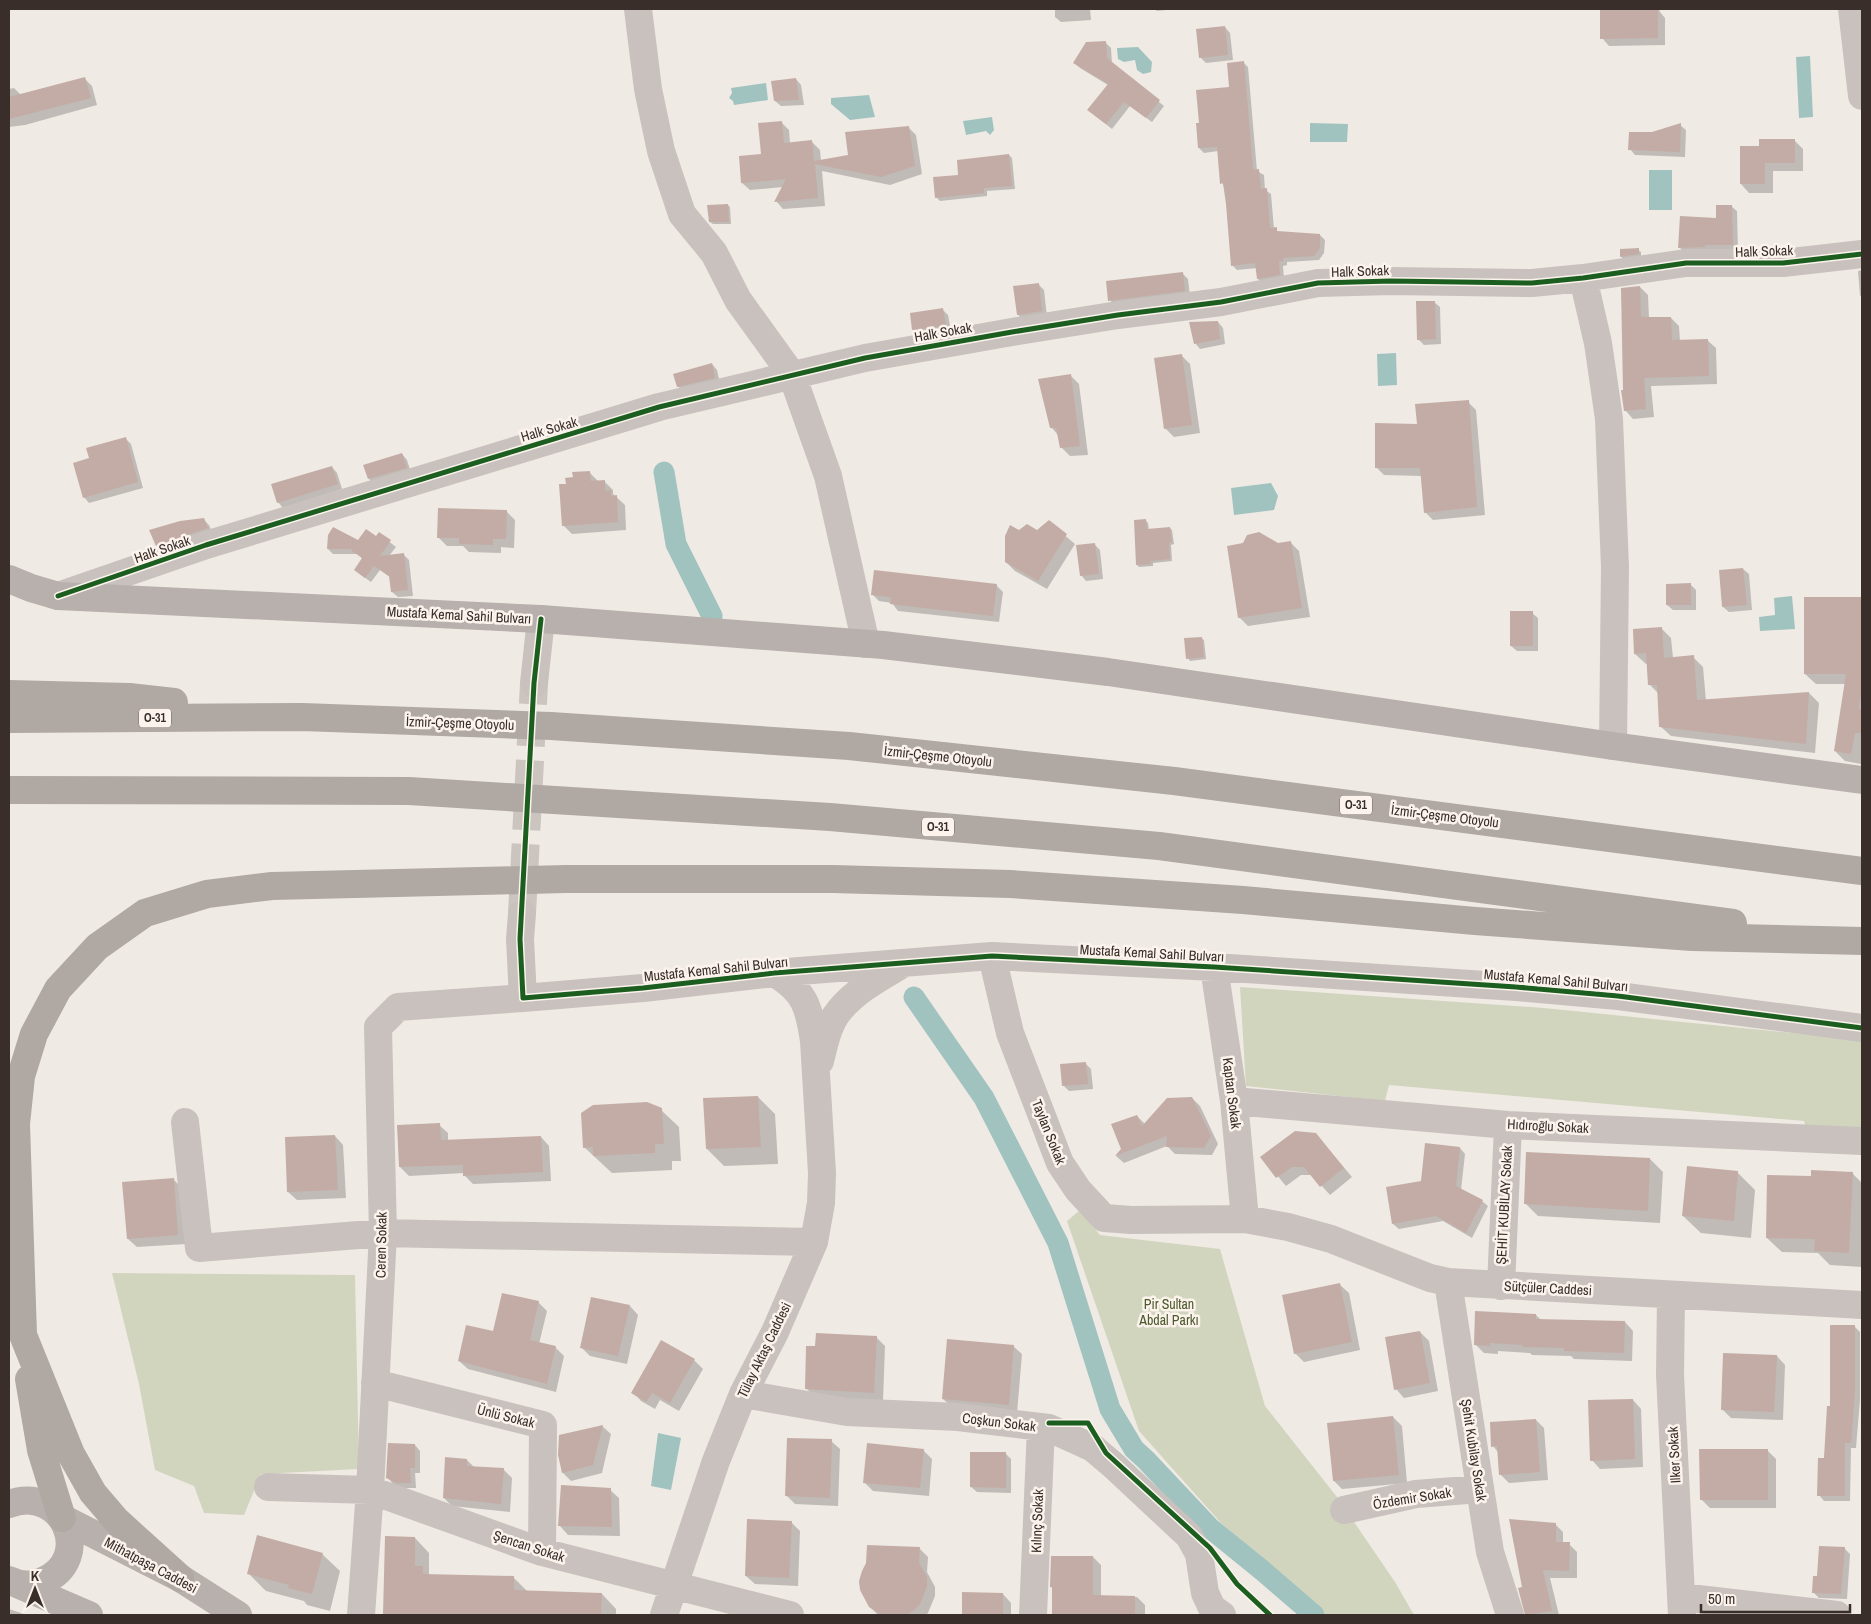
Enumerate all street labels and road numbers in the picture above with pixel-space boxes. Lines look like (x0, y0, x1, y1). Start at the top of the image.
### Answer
street label: Halk Sokak (1735, 241, 1794, 261)
street label: Halk Sokak (1331, 261, 1390, 281)
street label: Halk Sokak (913, 318, 973, 346)
street label: Halk Sokak (519, 412, 580, 446)
street label: Halk Sokak (132, 531, 193, 567)
street label: Mustafa Kemal Sahil Bulvarı (386, 602, 532, 628)
road number: O-31 (139, 708, 171, 728)
street label: İzmir-Çeşme Otoyolu (405, 712, 515, 734)
street label: İzmir-Çeşme Otoyolu (883, 741, 993, 771)
road number: O-31 (1340, 796, 1372, 814)
street label: İzmir-Çeşme Otoyolu (1390, 800, 1500, 832)
road number: O-31 (922, 818, 954, 836)
street label: Mustafa Kemal Sahil Bulvarı (1079, 940, 1225, 966)
street label: Mustafa Kemal Sahil Bulvarı (643, 952, 789, 986)
street label: Mustafa Kemal Sahil Bulvarı (1483, 965, 1629, 995)
street label: Kaptan Sokak (1219, 1056, 1245, 1130)
street label: Taylan Sokak (1028, 1097, 1070, 1167)
street label: Hıdıroğlu Sokak (1507, 1115, 1590, 1137)
street label: ŞEHİT KUBİLAY Sokak (1492, 1145, 1516, 1265)
street label: Ceren Sokak (371, 1211, 391, 1278)
street label: Sütçüler Caddesi (1504, 1277, 1592, 1299)
street label: Tülay Aktaş Caddesi (733, 1299, 795, 1401)
street label: Şehit Kubilay Sokak (1457, 1398, 1491, 1503)
street label: Ünlü Sokak (475, 1400, 537, 1432)
street label: Coşkun Sokak (961, 1409, 1037, 1435)
street label: Ilker Sokak (1664, 1426, 1684, 1484)
street label: Özdemir Sokak (1372, 1483, 1453, 1513)
street label: Kılınç Sokak (1027, 1489, 1047, 1553)
street label: Şencan Sokak (491, 1526, 567, 1566)
street label: Mithatpaşa Caddesi (101, 1533, 201, 1597)

